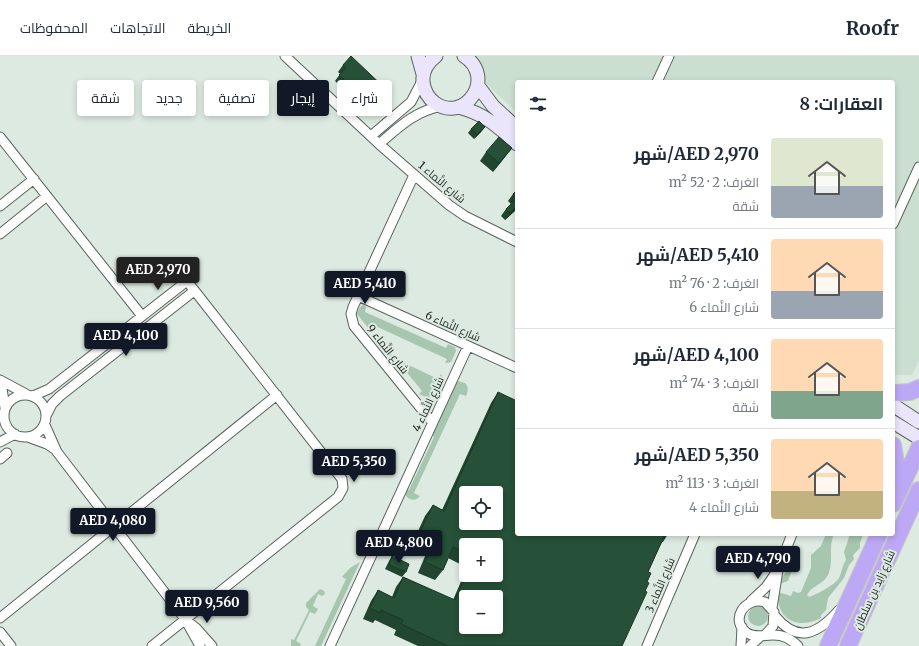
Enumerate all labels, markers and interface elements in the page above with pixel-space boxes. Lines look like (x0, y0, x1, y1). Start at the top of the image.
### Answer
text: Roofr (846, 16, 899, 40)
text: المحفوظات (20, 19, 88, 37)
text: الاتجاهات (110, 19, 166, 37)
text: الخريطة (188, 19, 231, 37)
chip: شقة (77, 80, 134, 116)
chip: جديد (142, 80, 196, 116)
chip: تصفية (204, 80, 269, 116)
chip: إيجار (277, 80, 329, 116)
chip: شراء (337, 80, 392, 116)
icon: filters (527, 93, 549, 115)
text: العقارات: 8 (799, 93, 883, 115)
text: AED 2,970/شهر (634, 143, 759, 165)
icon: home (803, 154, 851, 202)
street label: شارع النَّماء 1 (415, 158, 468, 207)
text: الغرف: 2 · 52 m² (669, 174, 759, 191)
text: شقة (732, 198, 759, 215)
text: AED 5,410/شهر (637, 244, 759, 266)
icon: home (803, 255, 851, 303)
pin: AED 2,970 (112, 257, 204, 291)
text: AED 2,970 (125, 261, 191, 278)
pin: AED 5,410 (319, 271, 411, 305)
text: AED 5,410 (334, 275, 396, 292)
text: الغرف: 2 · 76 m² (669, 275, 759, 292)
text: شارع النَّماء 6 (689, 299, 759, 316)
street label: شارع النَّماء 6 (423, 308, 483, 345)
street label: شارع النَّماء 9 (363, 322, 412, 377)
pin: AED 4,100 (80, 323, 172, 357)
text: AED 4,100 (93, 327, 159, 344)
text: AED 4,100/شهر (633, 344, 759, 366)
icon: home (803, 355, 851, 403)
street label: شارع النَّماء 4 (409, 374, 448, 434)
text: الغرف: 3 · 74 m² (670, 375, 759, 392)
text: شقة (732, 399, 759, 416)
text: AED 5,350/شهر (634, 444, 759, 466)
pin: AED 5,350 (308, 449, 400, 483)
text: AED 5,350 (322, 453, 386, 470)
icon: home (803, 455, 851, 503)
text: الغرف: 3 · 113 m² (665, 475, 759, 492)
map controls (459, 486, 503, 634)
button: locate (459, 486, 503, 530)
text: شارع النَّماء 4 (689, 499, 759, 516)
pin: AED 4,080 (67, 508, 159, 542)
text: AED 4,080 (79, 512, 147, 529)
pin: AED 4,800 (353, 530, 445, 564)
text: AED 4,800 (365, 534, 433, 551)
button: + (459, 538, 503, 582)
pin: AED 4,790 (712, 546, 804, 580)
street label: شارع زايد بن سلطان (850, 548, 899, 632)
text: AED 4,790 (725, 550, 791, 567)
street label: شارع النَّماء 3 (642, 555, 679, 615)
pin: AED 9,560 (161, 590, 253, 624)
button: − (459, 590, 503, 634)
text: AED 9,560 (174, 594, 240, 611)

